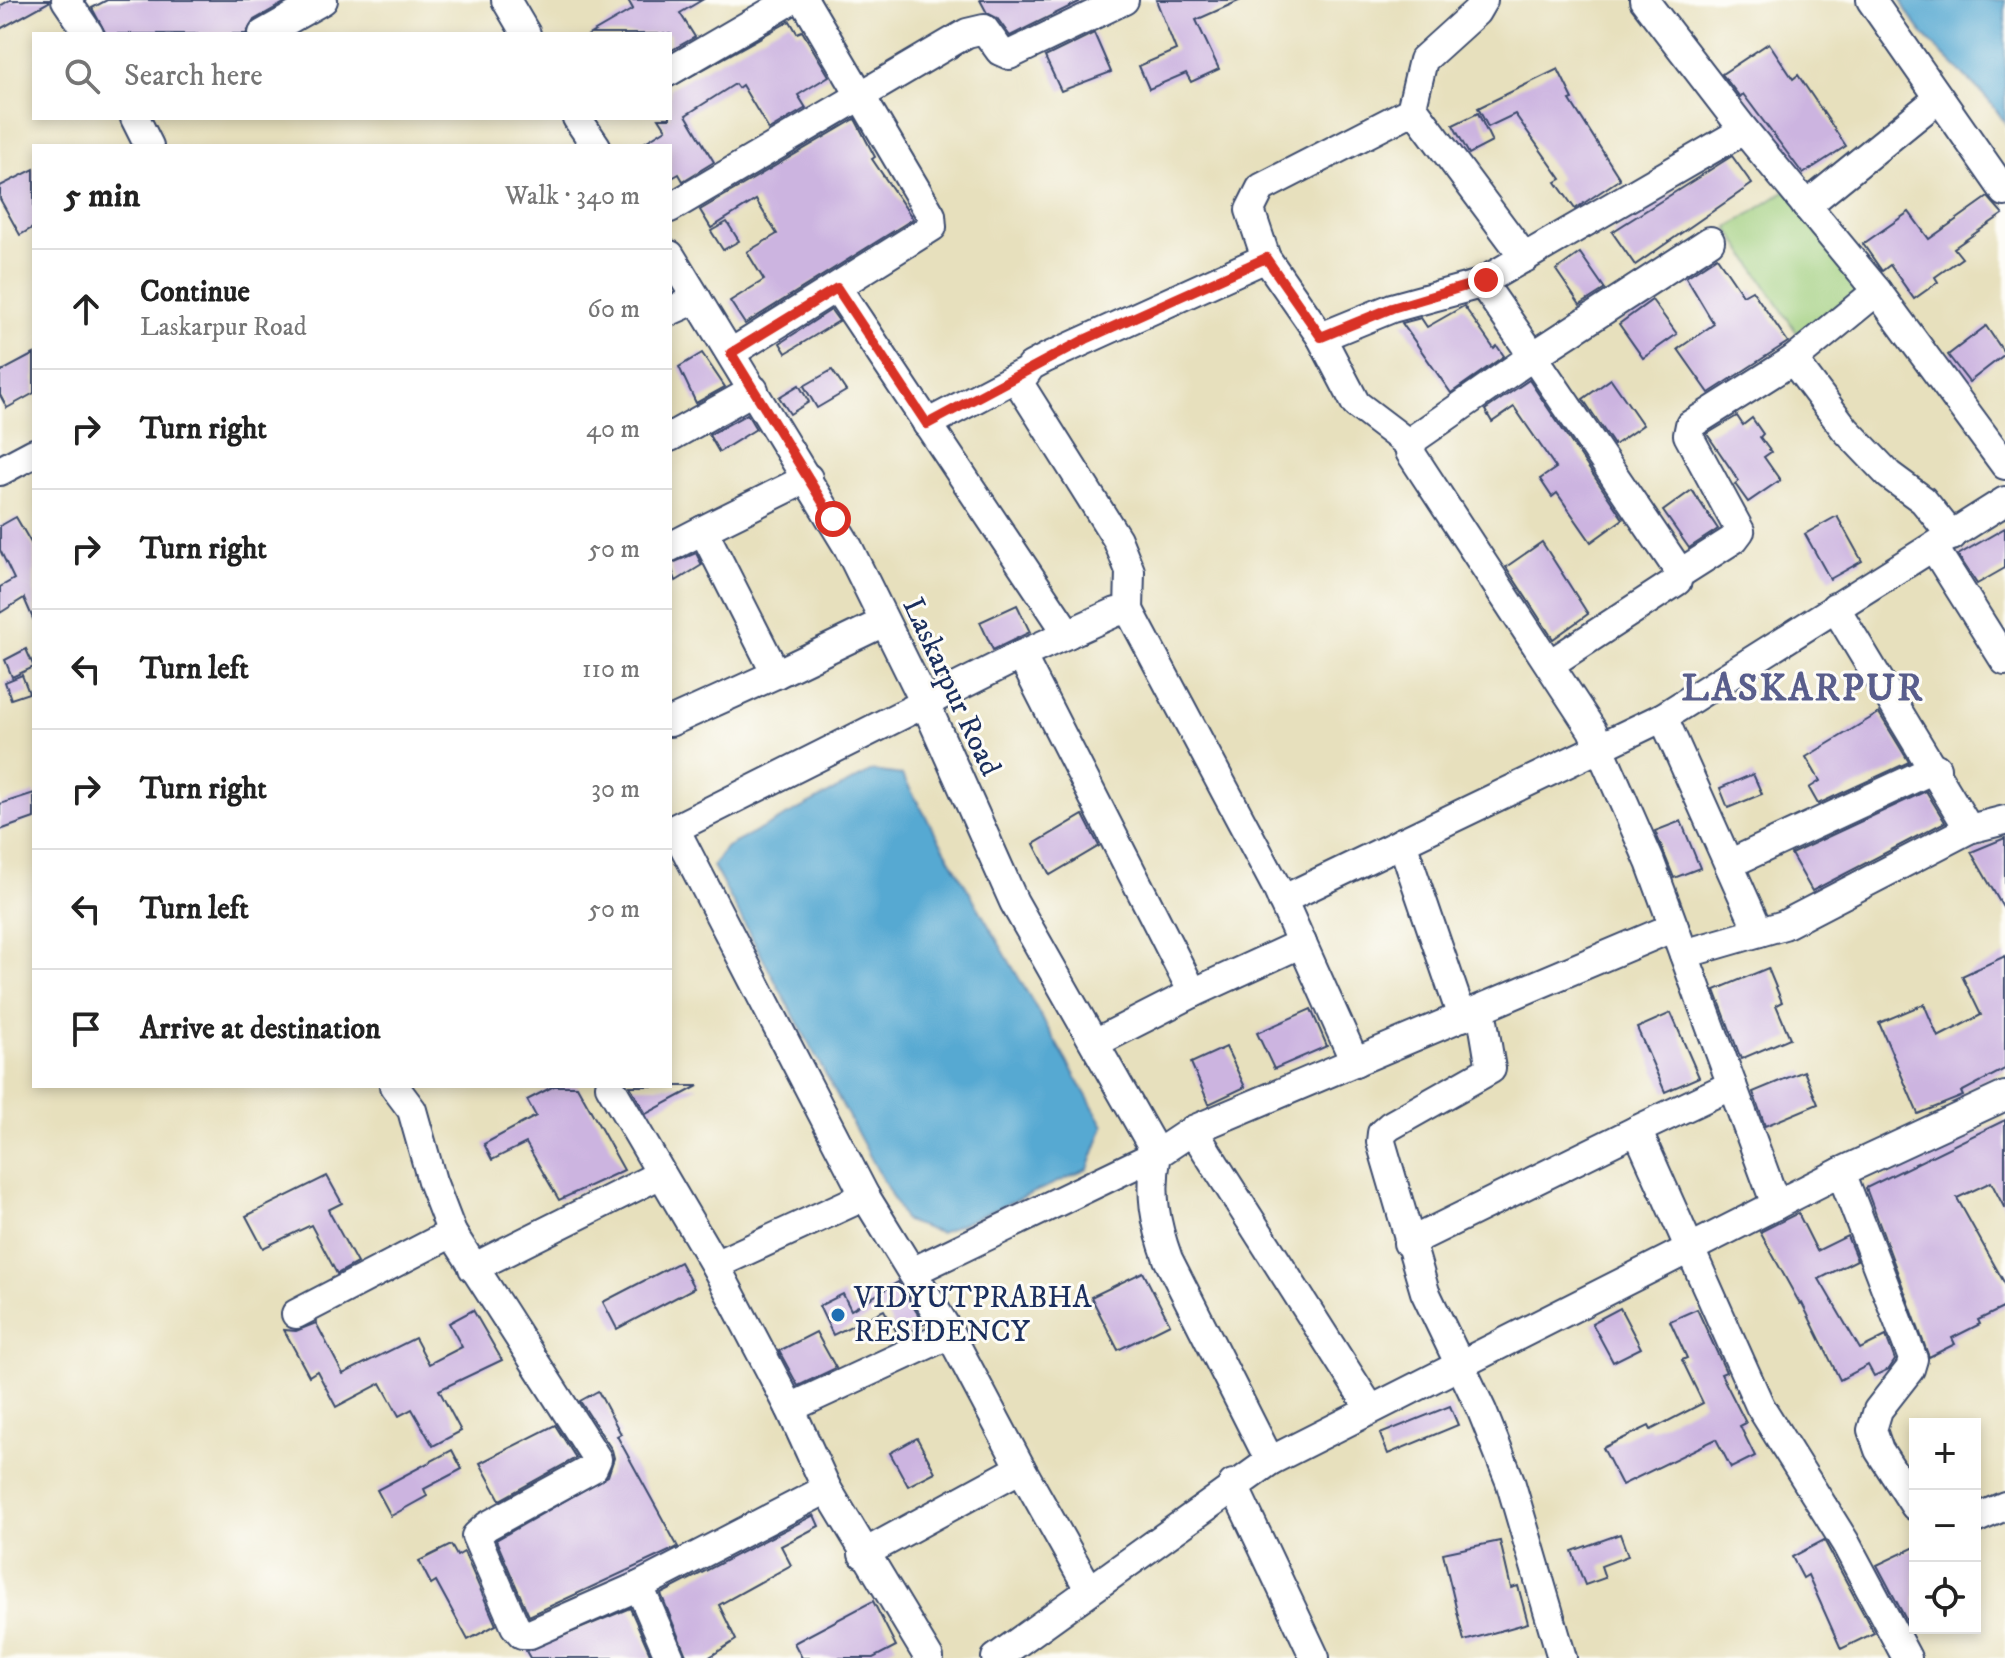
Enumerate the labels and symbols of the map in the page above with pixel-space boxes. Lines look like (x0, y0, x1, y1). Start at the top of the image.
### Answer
route end (1468, 262, 1504, 298)
route start (815, 501, 851, 537)
street label: Laskarpur Road (894, 592, 1008, 782)
district label: LASKARPUR (1681, 665, 1925, 713)
place label: VIDYUTPRABHA RESIDENCY (853, 1280, 1093, 1351)
marker: VIDYUTPRABHA RESIDENCY (829, 1306, 847, 1324)

